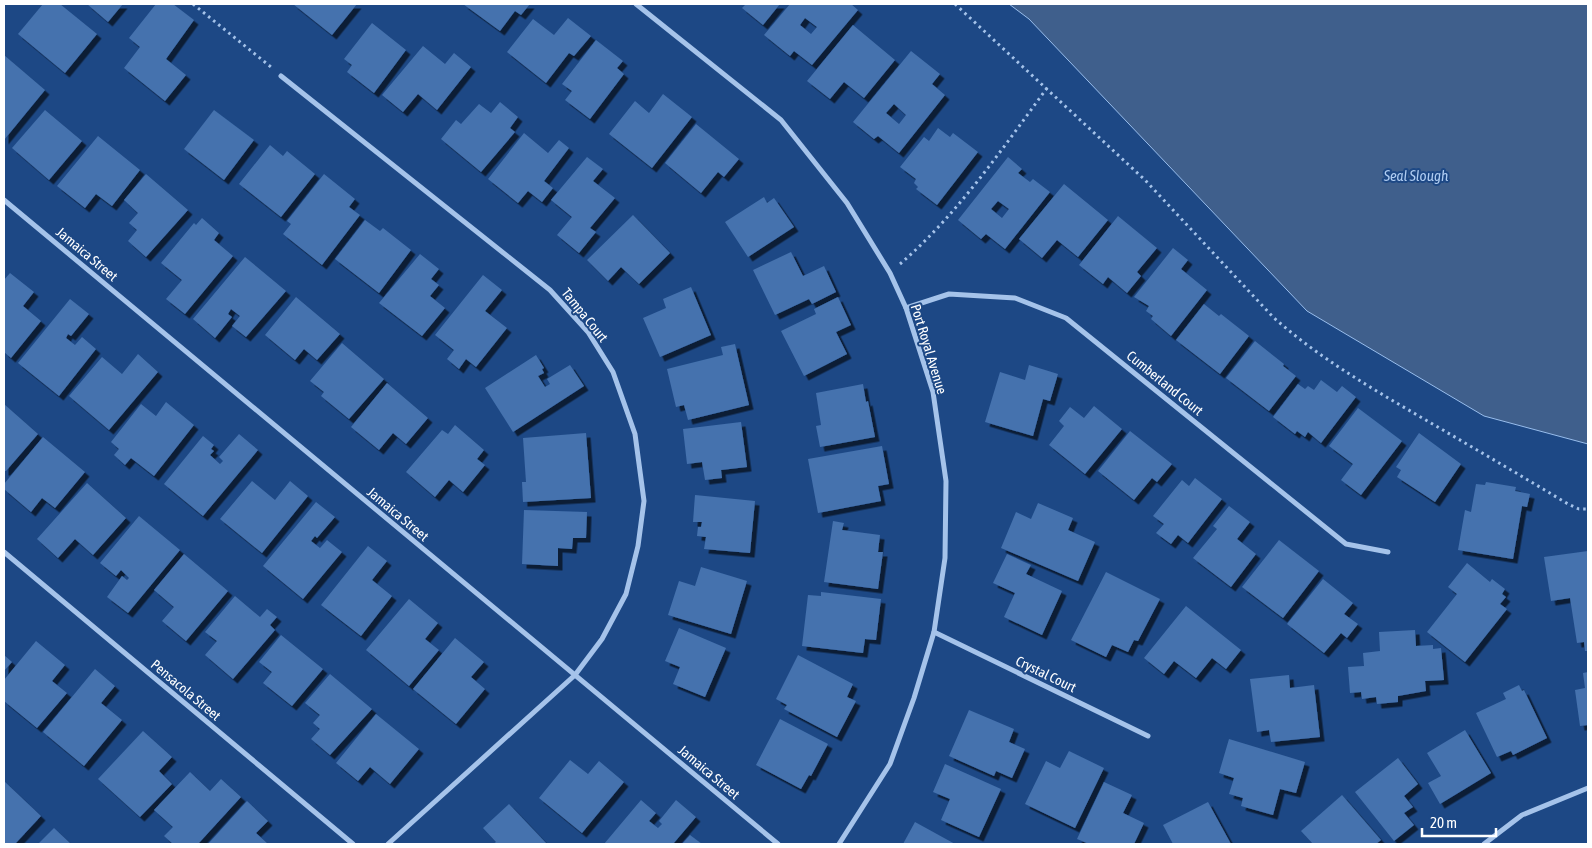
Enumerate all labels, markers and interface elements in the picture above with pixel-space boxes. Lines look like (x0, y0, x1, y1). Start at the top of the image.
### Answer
water label: Seal Slough (1383, 167, 1448, 184)
street label: Jamaica Street (53, 224, 121, 284)
street label: Tampa Court (558, 285, 612, 345)
street label: Port Royal Avenue (908, 302, 950, 396)
street label: Cumberland Court (1124, 347, 1206, 419)
street label: Jamaica Street (364, 484, 432, 544)
street label: Crystal Court (1013, 653, 1079, 695)
street label: Pensacola Street (148, 656, 224, 724)
street label: Jamaica Street (675, 742, 743, 802)
scale bar (1422, 806, 1496, 838)
text: 20 m (1430, 814, 1457, 831)

